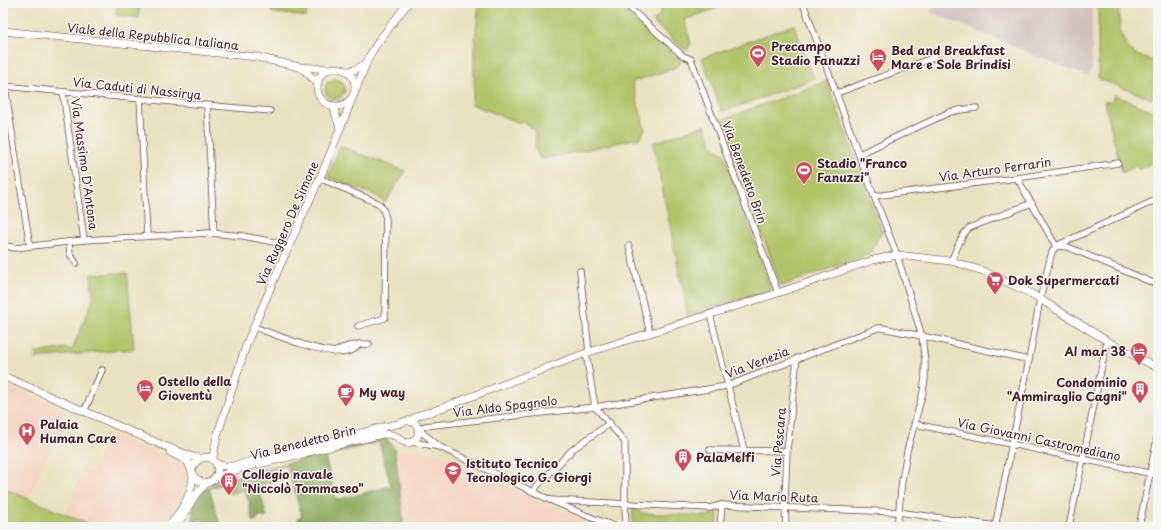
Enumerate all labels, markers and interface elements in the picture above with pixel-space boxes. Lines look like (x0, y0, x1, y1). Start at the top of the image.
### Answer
street label: Viale della Repubblica Italiana (66, 18, 240, 54)
place label: Precampo Stadio Fanuzzi (771, 37, 860, 69)
place label: Bed and Breakfast Mare e Sole Brindisi (891, 41, 1011, 73)
sports icon: Precampo Stadio Fanuzzi (748, 43, 768, 68)
hotel icon: Bed and Breakfast Mare e Sole Brindisi (868, 47, 888, 72)
street label: Via Caduti di Nassirya (72, 72, 203, 104)
street label: Via Massimo D'Antona (67, 97, 103, 231)
street label: Via Benedetto Brin (718, 118, 772, 226)
street label: Via Arturo Ferrarin (938, 152, 1052, 186)
place label: Stadio "Franco Fanuzzi" (817, 154, 907, 186)
street label: Via Ruggero De Simone (251, 158, 323, 288)
sports icon: Stadio "Franco Fanuzzi" (794, 160, 814, 185)
supermarket icon: Dok Supermercati (985, 270, 1005, 295)
place label: Dok Supermercati (1008, 271, 1120, 289)
street label: Via Venezia (723, 341, 792, 382)
hotel icon: Al mar 38 (1129, 341, 1149, 366)
place label: Al mar 38 (1063, 342, 1126, 360)
place label: Ostello della Gioventù (158, 372, 231, 404)
place label: Condominio "Ammiraglio Cagni" (1007, 373, 1127, 405)
hotel icon: Ostello della Gioventù (135, 378, 155, 403)
building icon: Condominio "Ammiraglio Cagni" (1130, 379, 1150, 404)
cafe icon: My way (336, 382, 356, 407)
place label: My way (359, 383, 405, 401)
street label: Via Aldo Spagnolo (452, 391, 558, 421)
street label: Via Pescara (766, 406, 790, 477)
street label: Via Giovanni Castromediano (956, 413, 1123, 465)
place label: Palaia Human Care (40, 415, 117, 447)
street label: Via Benedetto Brin (248, 420, 358, 464)
hospital icon: Palaia Human Care (17, 421, 37, 446)
building icon: PalaMelfi (673, 447, 693, 472)
place label: PalaMelfi (696, 448, 755, 466)
place label: Istituto Tecnico Tecnologico G. Giorgi (466, 454, 592, 486)
school or university icon: Istituto Tecnico Tecnologico G. Giorgi (443, 460, 463, 485)
place label: Collegio navale "Niccolò Tommaseo" (242, 465, 364, 497)
building icon: Collegio navale "Niccolò Tommaseo" (219, 471, 239, 496)
street label: Via Mario Ruta (729, 485, 819, 507)

